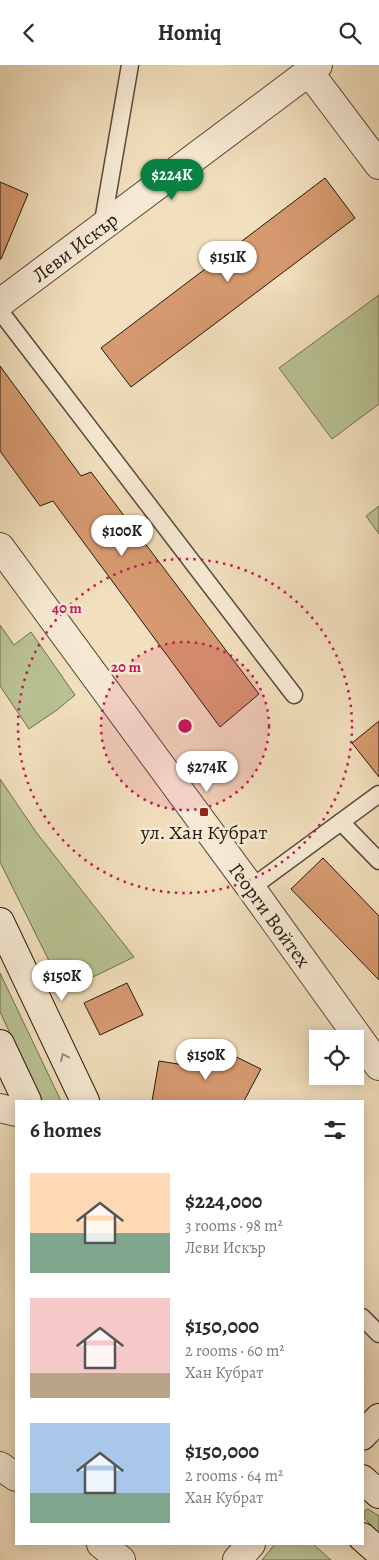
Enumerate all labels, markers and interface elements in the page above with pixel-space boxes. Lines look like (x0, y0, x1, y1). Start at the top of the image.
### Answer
text: Homiq (158, 18, 221, 48)
icon: back (15, 19, 43, 47)
icon: search (336, 19, 364, 47)
pin: $224K (137, 159, 207, 201)
text: $224K (152, 164, 192, 186)
street label: Леви Искър (27, 206, 124, 289)
pin: $151K (193, 241, 263, 283)
text: $151K (210, 246, 246, 268)
pin: $100K (87, 515, 157, 557)
text: $100K (102, 520, 142, 542)
text: 40 m (52, 598, 82, 618)
text: 20 m (111, 657, 141, 677)
centre of rings (176, 717, 194, 735)
pin: $274K (172, 751, 242, 793)
text: $274K (187, 756, 227, 778)
marker: ул. Хан Кубрат (198, 806, 210, 818)
place label: ул. Хан Кубрат (140, 819, 267, 846)
street label: Георги Войтех (222, 858, 317, 973)
pin: $150K (27, 959, 97, 1002)
text: $150K (43, 965, 81, 987)
map controls (309, 1030, 364, 1085)
button: locate (309, 1030, 364, 1085)
pin: $150K (171, 1039, 241, 1081)
text: $150K (187, 1044, 225, 1066)
one-way arrow (60, 1053, 70, 1062)
text: 6 homes (30, 1116, 102, 1144)
icon: filters (321, 1116, 349, 1144)
text: $224,000 (185, 1187, 262, 1215)
icon: home (70, 1193, 130, 1253)
text: 3 rooms · 98 m² (185, 1215, 283, 1237)
text: Леви Искър (185, 1237, 266, 1259)
text: $150,000 (185, 1312, 259, 1340)
icon: home (70, 1318, 130, 1378)
text: 2 rooms · 60 m² (185, 1340, 285, 1362)
text: Хан Кубрат (185, 1362, 263, 1384)
text: $150,000 (185, 1437, 259, 1465)
icon: home (70, 1443, 130, 1503)
text: 2 rooms · 64 m² (185, 1465, 283, 1487)
text: Хан Кубрат (185, 1487, 263, 1509)

